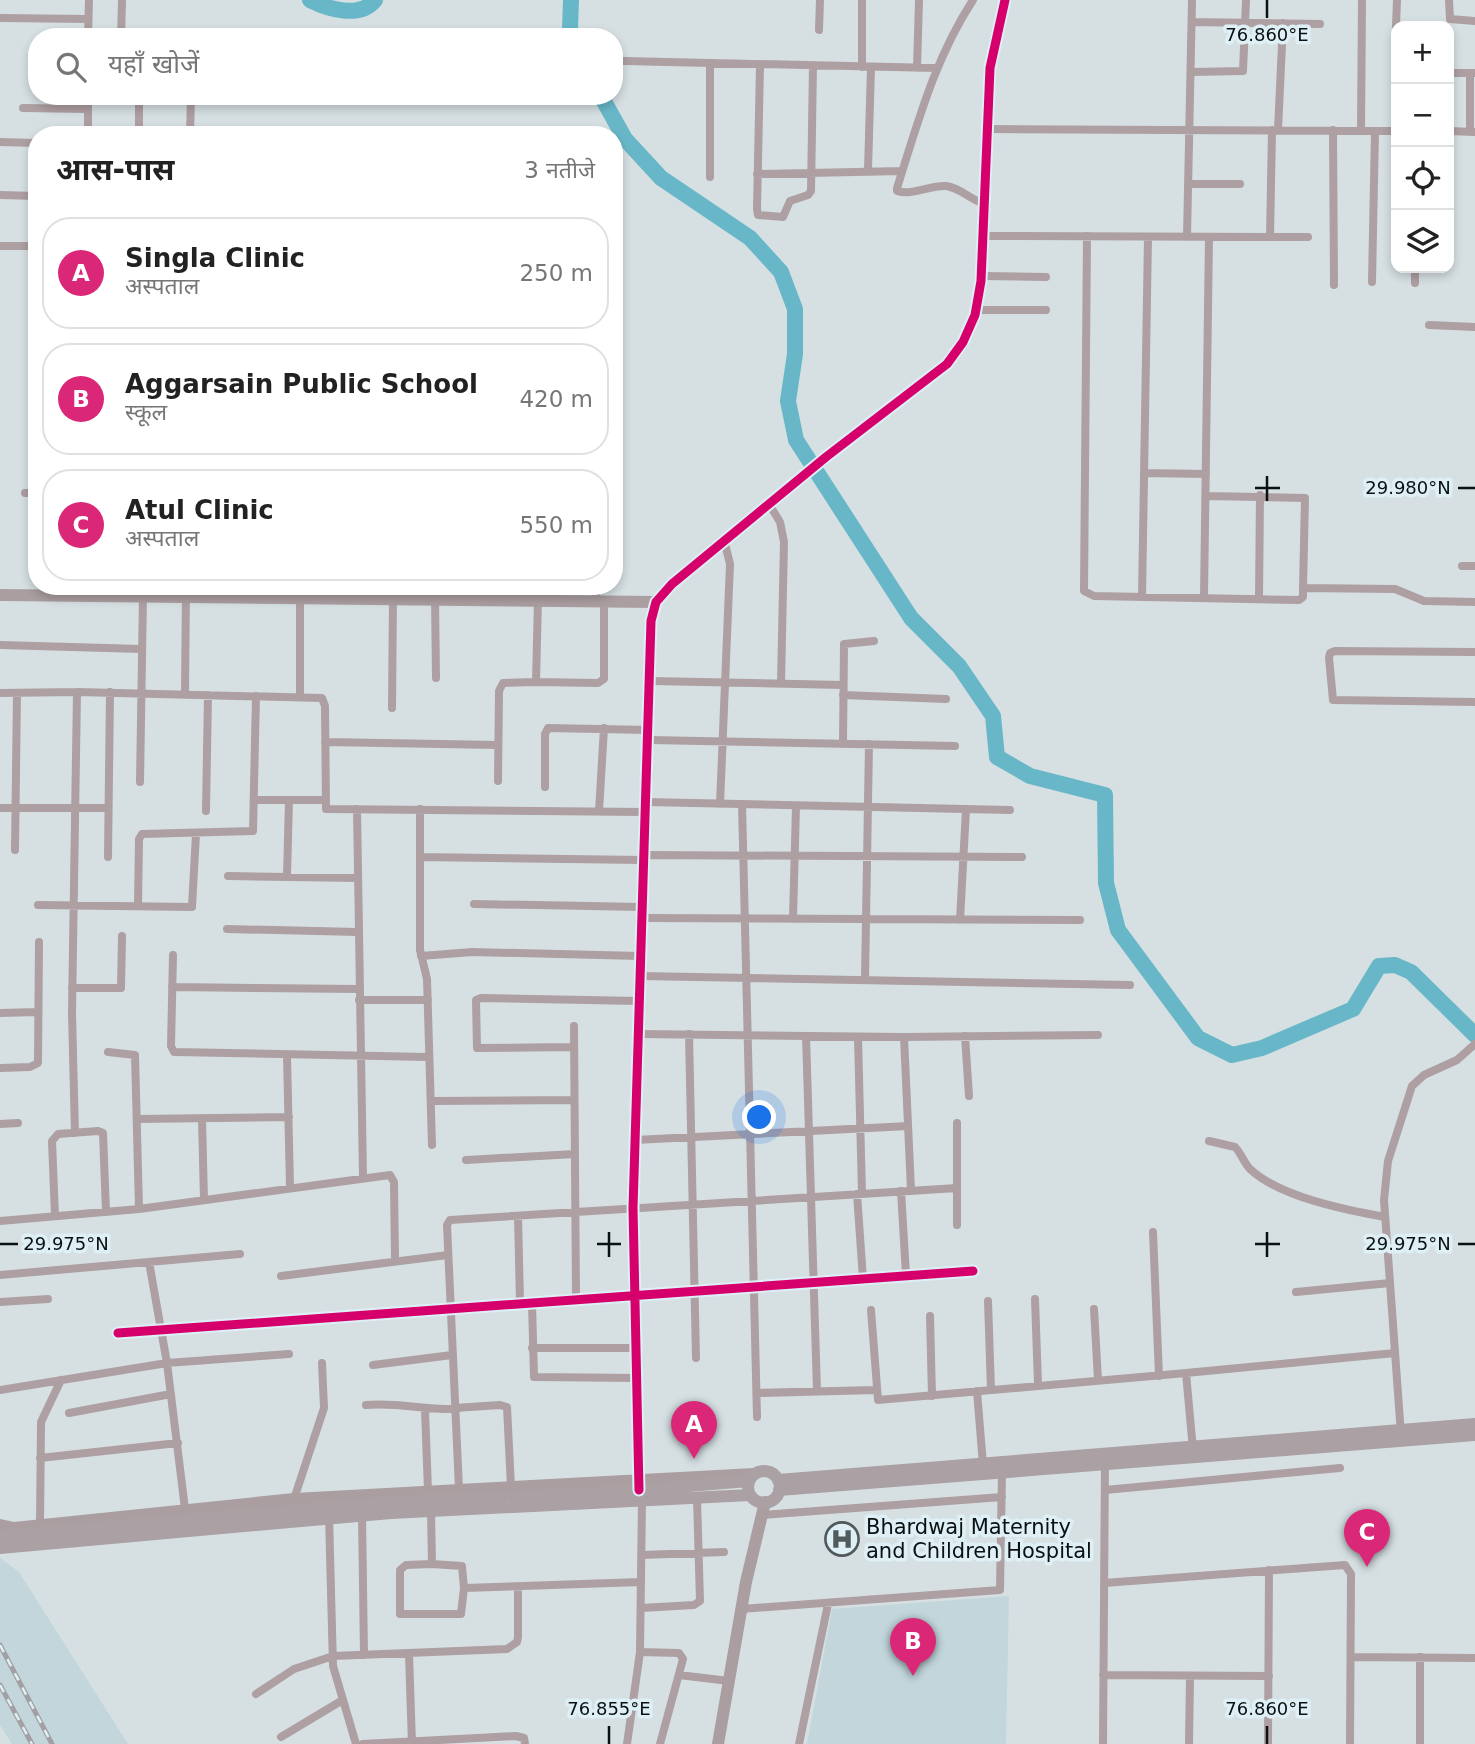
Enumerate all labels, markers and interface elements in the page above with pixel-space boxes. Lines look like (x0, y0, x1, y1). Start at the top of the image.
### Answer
map controls (1391, 21, 1454, 273)
button: + (1391, 21, 1454, 84)
text: 76.860°E (1225, 24, 1309, 45)
search box (28, 28, 623, 105)
icon: search (52, 48, 90, 86)
text: यहाँ खोजें (108, 49, 199, 79)
button: − (1391, 84, 1454, 147)
button: locate (1391, 147, 1454, 210)
text: आस-पास (56, 152, 174, 187)
text: 3 नतीजे (524, 157, 595, 183)
button: layers (1391, 210, 1454, 273)
text: Singla Clinic (125, 243, 305, 273)
text: A (72, 260, 90, 286)
text: 250 m (519, 260, 593, 286)
text: अस्पताल (125, 273, 199, 299)
text: Aggarsain Public School (125, 369, 478, 399)
text: B (72, 386, 90, 412)
text: 420 m (519, 386, 593, 412)
text: स्कूल (125, 399, 167, 425)
text: 29.980°N (1365, 477, 1451, 498)
text: Atul Clinic (125, 495, 274, 525)
text: C (73, 512, 89, 538)
text: 550 m (519, 512, 593, 538)
text: अस्पताल (125, 525, 199, 551)
your location (742, 1100, 776, 1134)
text: 29.975°N (23, 1233, 109, 1254)
text: 29.975°N (1365, 1233, 1451, 1254)
pin: A (671, 1401, 717, 1459)
pin: C (1344, 1509, 1390, 1567)
place label: Bhardwaj Maternity and Children Hospital (866, 1515, 1092, 1563)
hospital icon: Bhardwaj Maternity and Children Hospital (823, 1520, 861, 1558)
pin: B (890, 1618, 936, 1676)
text: 76.855°E (567, 1698, 651, 1719)
text: 76.860°E (1225, 1698, 1309, 1719)

